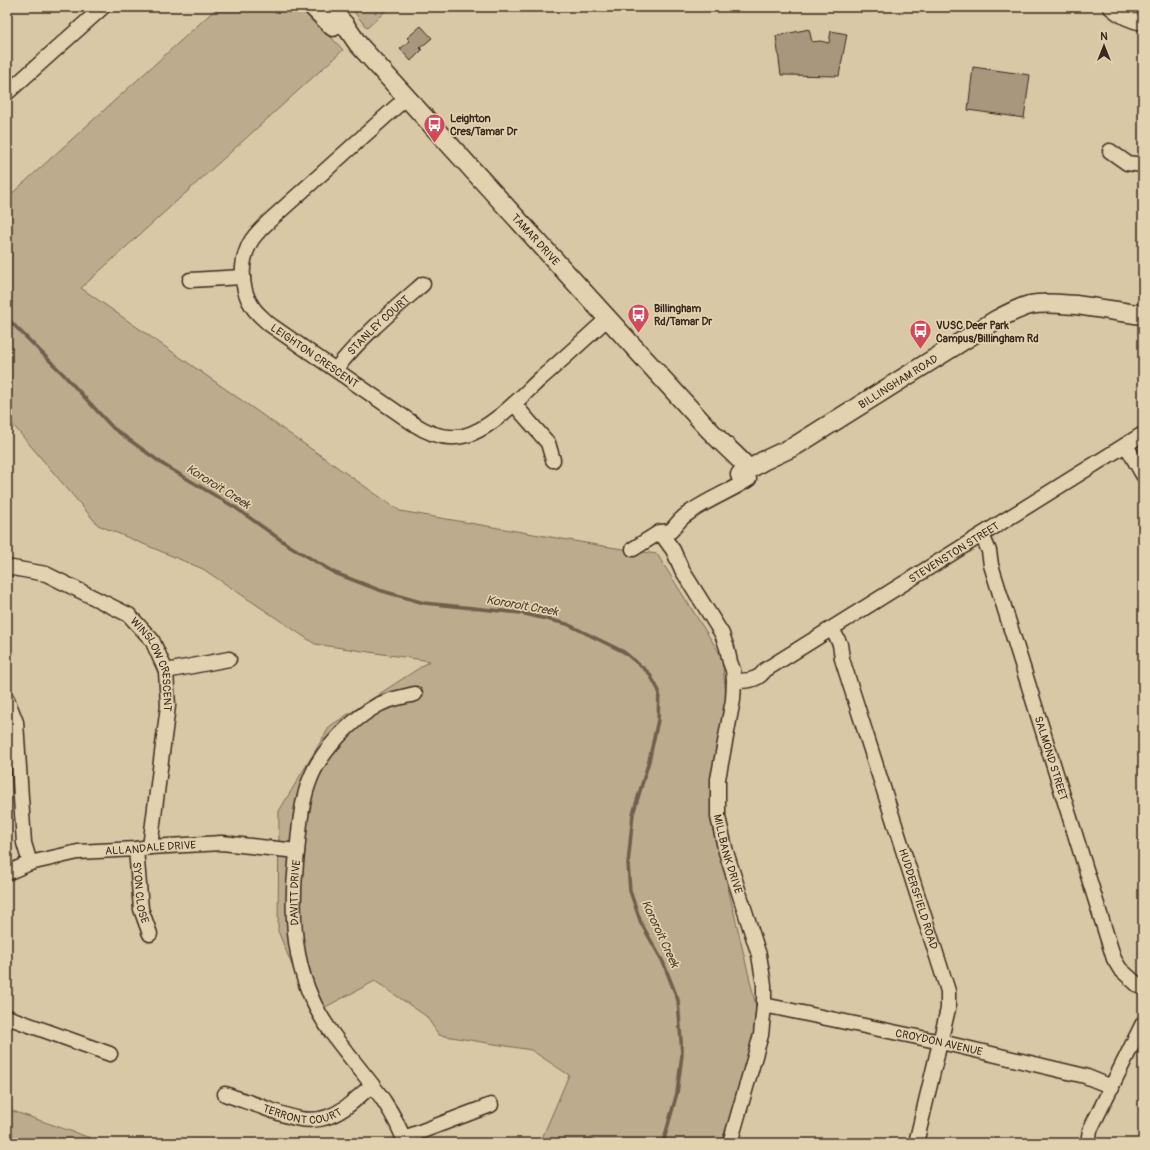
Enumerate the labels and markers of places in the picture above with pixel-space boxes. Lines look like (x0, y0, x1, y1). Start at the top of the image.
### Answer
bus stop icon: Leighton Cres/Tamar Dr (422, 111, 448, 144)
place label: Leighton Cres/Tamar Dr (450, 112, 518, 138)
bus stop icon: Billingham Rd/Tamar Dr (625, 301, 651, 334)
place label: Billingham Rd/Tamar Dr (654, 302, 713, 328)
bus stop icon: VUSC Deer Park Campus/Billingham Rd (908, 318, 934, 351)
place label: VUSC Deer Park Campus/Billingham Rd (936, 319, 1039, 345)

